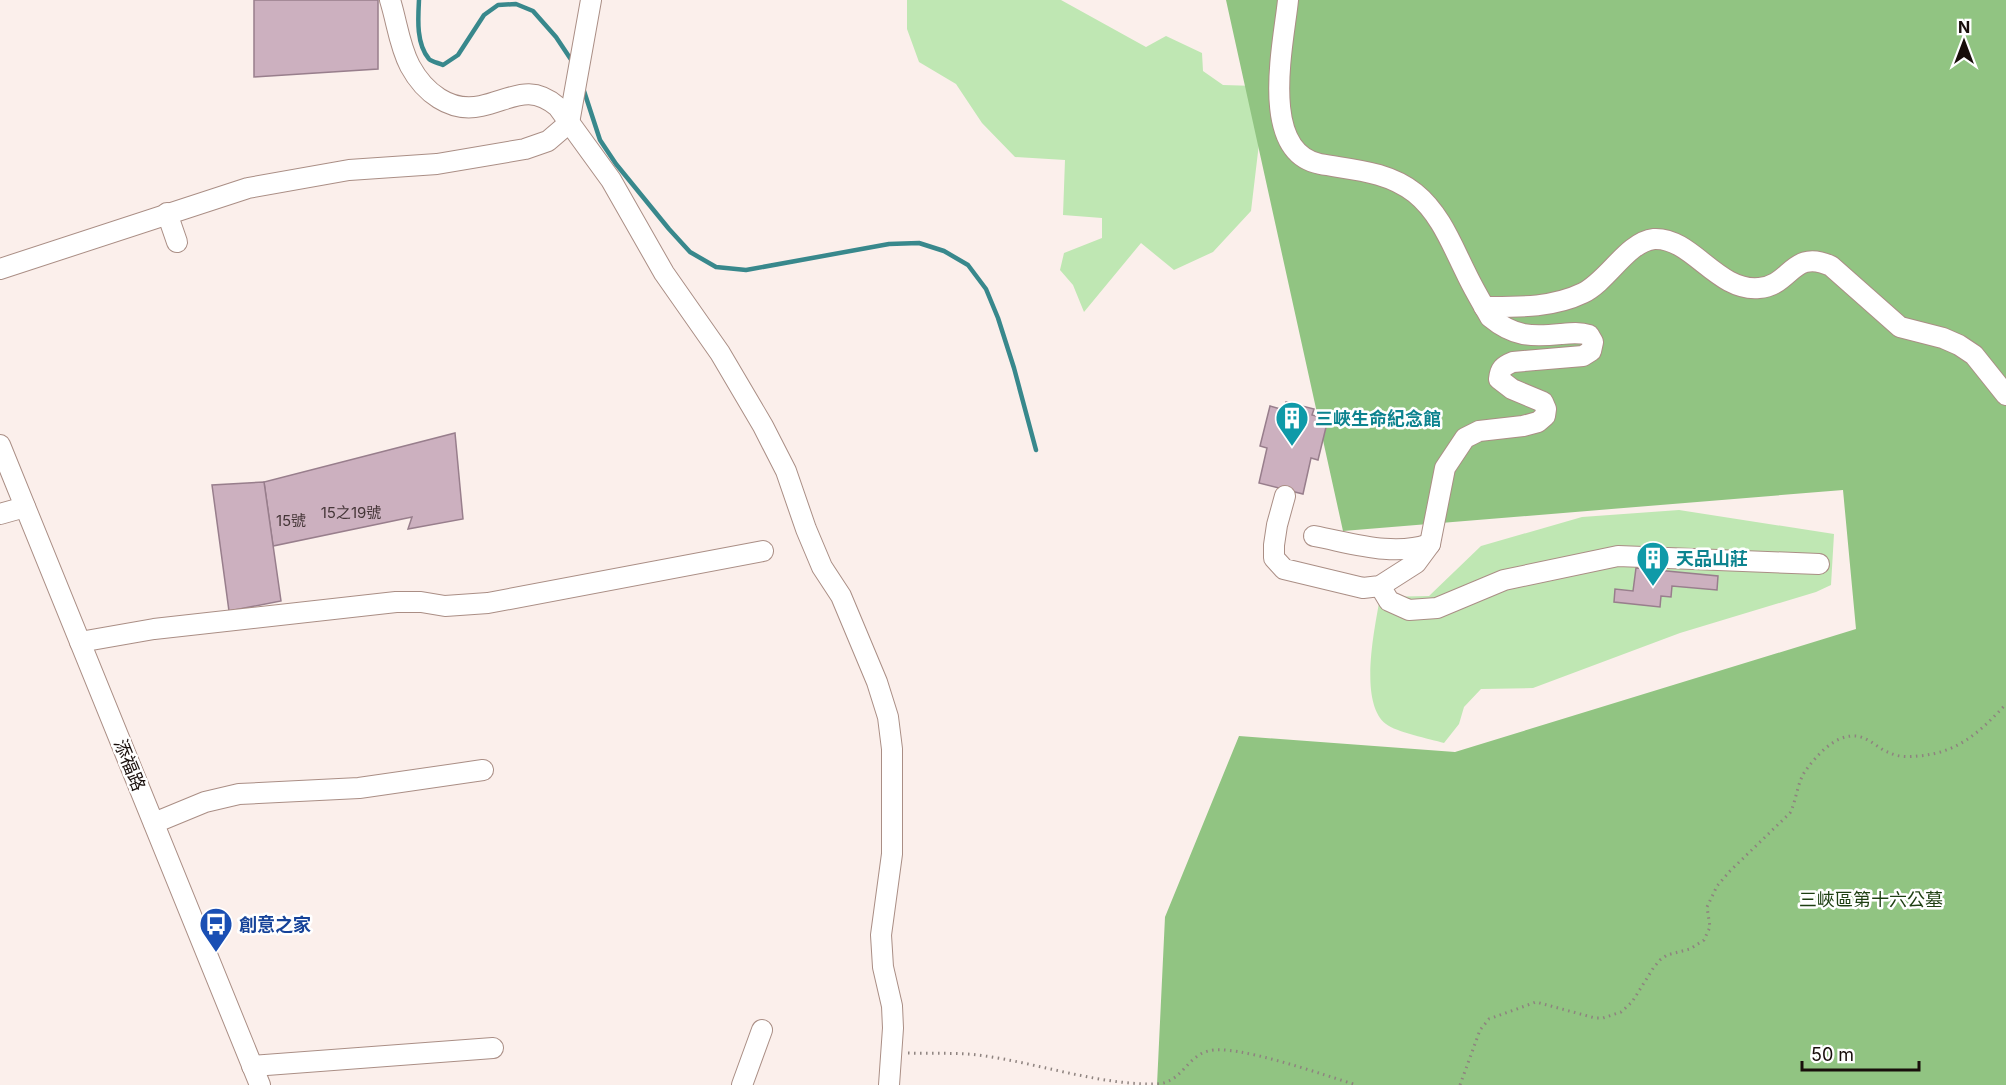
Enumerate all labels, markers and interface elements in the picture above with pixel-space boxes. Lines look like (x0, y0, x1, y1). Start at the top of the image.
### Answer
north arrow (1934, 12, 1994, 72)
text: N (1958, 17, 1970, 37)
building icon: 三峽生命紀念館 (1274, 400, 1310, 447)
place label: 三峽生命紀念館 (1315, 408, 1441, 429)
house number: 15之19號 (321, 503, 381, 522)
house number: 15號 (276, 511, 306, 530)
building icon: 天品山莊 (1635, 540, 1671, 587)
place label: 天品山莊 (1676, 548, 1748, 569)
street label: 添福路 (110, 736, 150, 794)
park label: 三峽區第十六公墓 (1799, 889, 1943, 910)
bus stop icon: 創意之家 (198, 906, 234, 953)
place label: 創意之家 (239, 914, 311, 935)
scale bar (1802, 1034, 1919, 1072)
text: 50 m (1811, 1044, 1854, 1065)

